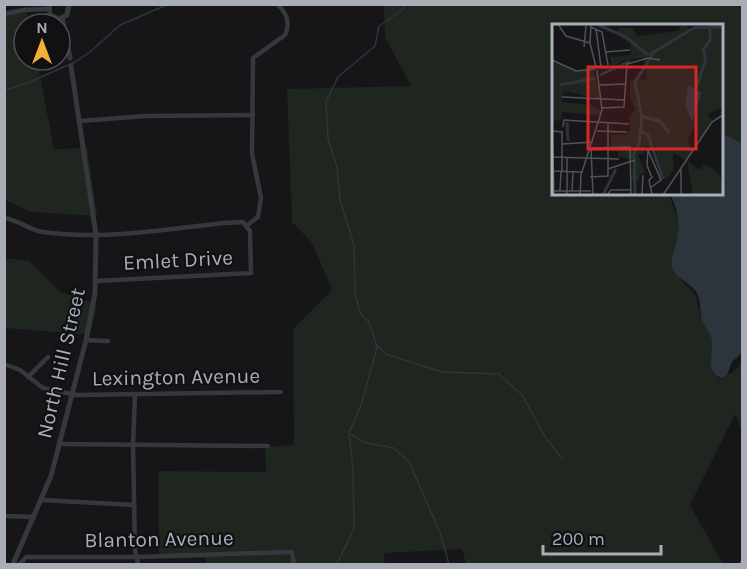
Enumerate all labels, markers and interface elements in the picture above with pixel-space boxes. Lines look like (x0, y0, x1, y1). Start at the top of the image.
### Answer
north arrow (12, 12, 72, 72)
text: N (36, 18, 48, 37)
inset map (552, 24, 723, 195)
street label: Emlet Drive (122, 245, 234, 275)
street label: North Hill Street (32, 285, 90, 441)
street label: Lexington Avenue (92, 364, 260, 390)
scale bar (543, 518, 662, 556)
street label: Blanton Avenue (84, 526, 234, 552)
text: 200 m (552, 528, 605, 550)

